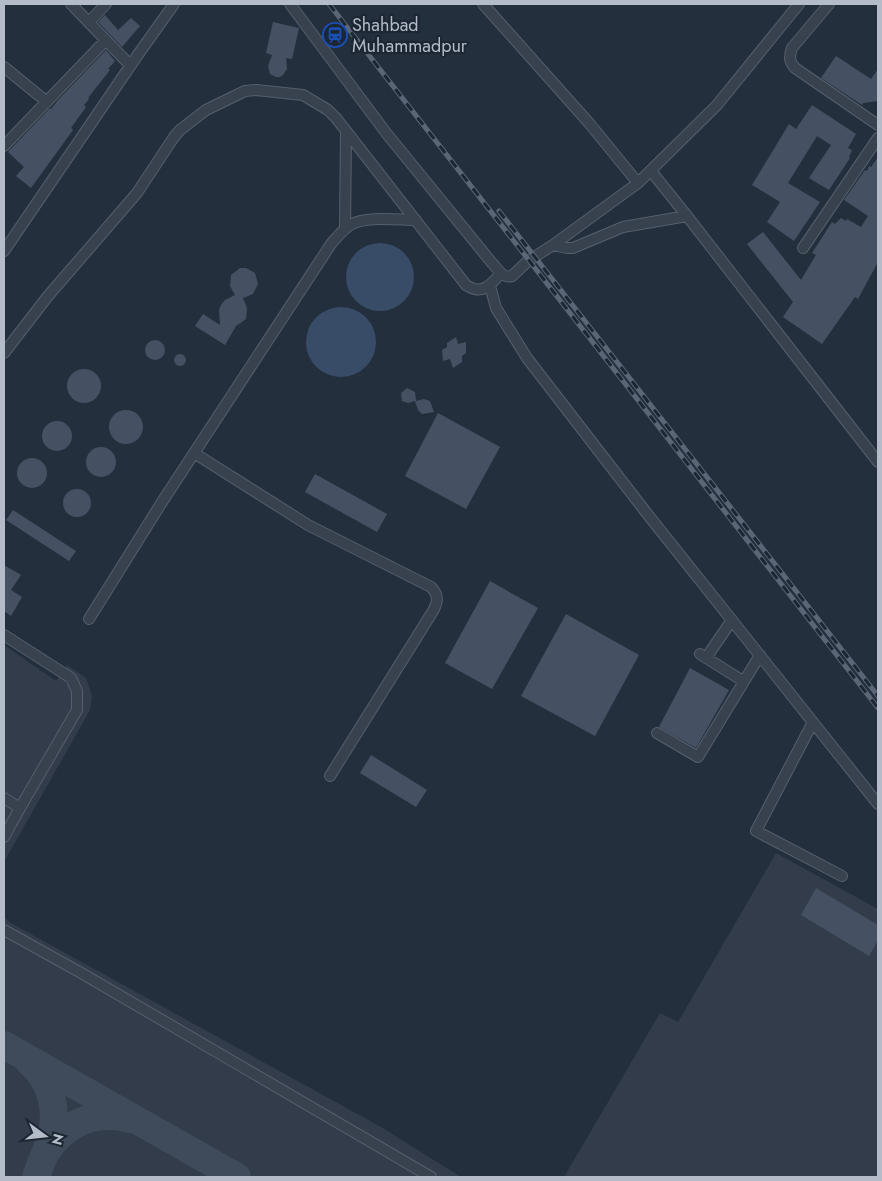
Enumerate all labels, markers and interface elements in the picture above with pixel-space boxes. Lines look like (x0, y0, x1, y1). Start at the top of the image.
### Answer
place label: Shahbad Muhammadpur (352, 12, 468, 59)
station icon: Shahbad Muhammadpur (322, 22, 348, 48)
north arrow (20, 1111, 70, 1161)
text: N (46, 1131, 69, 1147)

